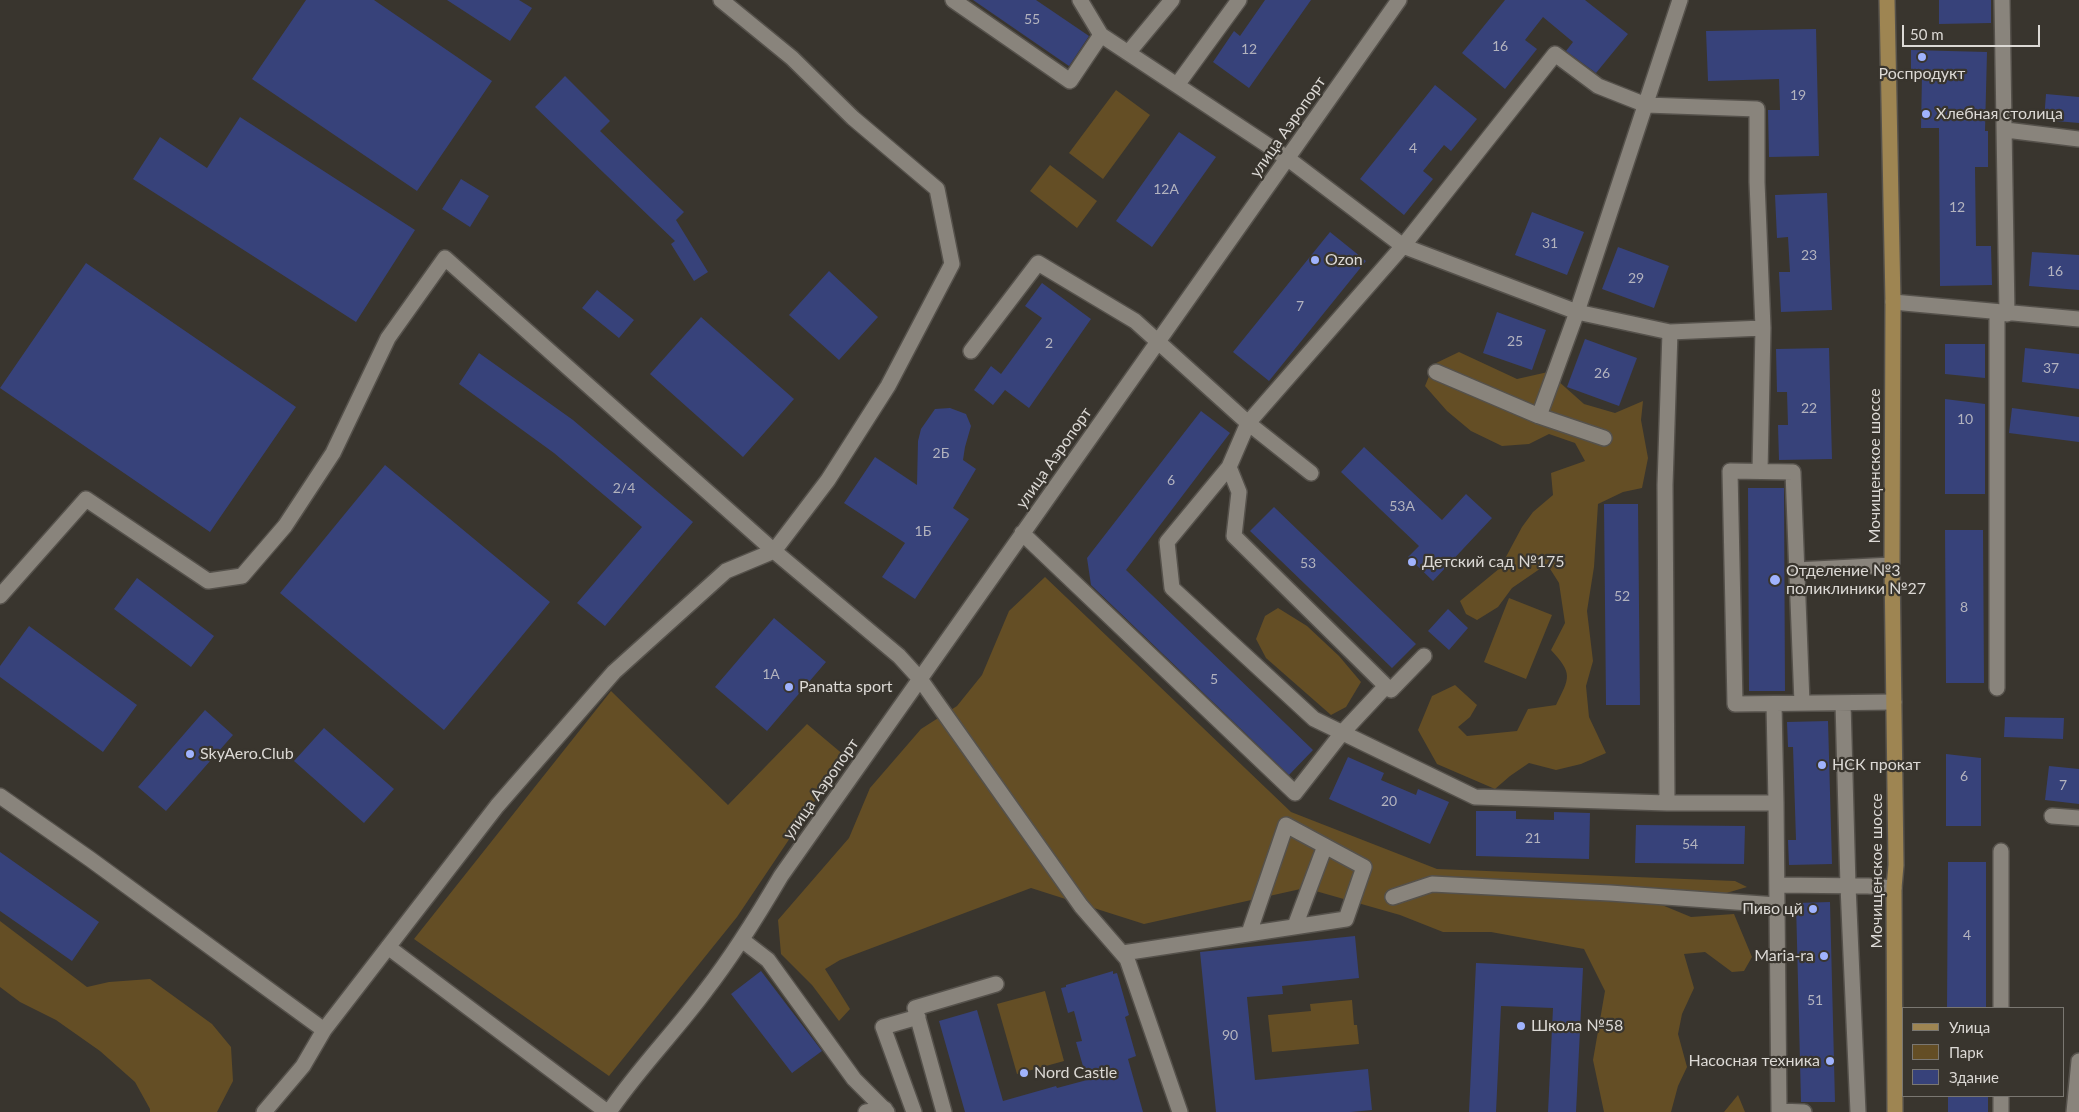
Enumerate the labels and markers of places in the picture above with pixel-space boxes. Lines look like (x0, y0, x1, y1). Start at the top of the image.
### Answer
marker: Роспродукт (1916, 51, 1928, 63)
place label: Роспродукт (1879, 64, 1965, 84)
place label: Хлебная столица (1936, 104, 2063, 124)
marker: Хлебная столица (1920, 108, 1932, 120)
place label: Ozon (1325, 250, 1363, 270)
marker: Ozon (1309, 254, 1321, 266)
place label: Детский сад №175 (1422, 552, 1565, 572)
marker: Детский сад №175 (1406, 556, 1418, 568)
place label: Отделение №3 поликлиники №27 (1786, 561, 1926, 599)
marker: Отделение №3 поликлиники №27 (1768, 573, 1782, 587)
place label: Panatta sport (799, 677, 893, 697)
marker: Panatta sport (783, 681, 795, 693)
place label: SkyAero.Club (200, 744, 294, 764)
marker: SkyAero.Club (184, 748, 196, 760)
place label: НСК прокат (1832, 755, 1921, 775)
marker: НСК прокат (1816, 759, 1828, 771)
place label: Пиво цй (1742, 899, 1803, 919)
marker: Пиво цй (1807, 903, 1819, 915)
place label: Maria-ra (1754, 946, 1814, 966)
marker: Maria-ra (1818, 950, 1830, 962)
place label: Школа №58 (1531, 1016, 1623, 1036)
marker: Школа №58 (1515, 1020, 1527, 1032)
place label: Насосная техника (1688, 1051, 1820, 1071)
marker: Насосная техника (1824, 1055, 1836, 1067)
place label: Nord Castle (1034, 1063, 1117, 1083)
marker: Nord Castle (1018, 1067, 1030, 1079)

